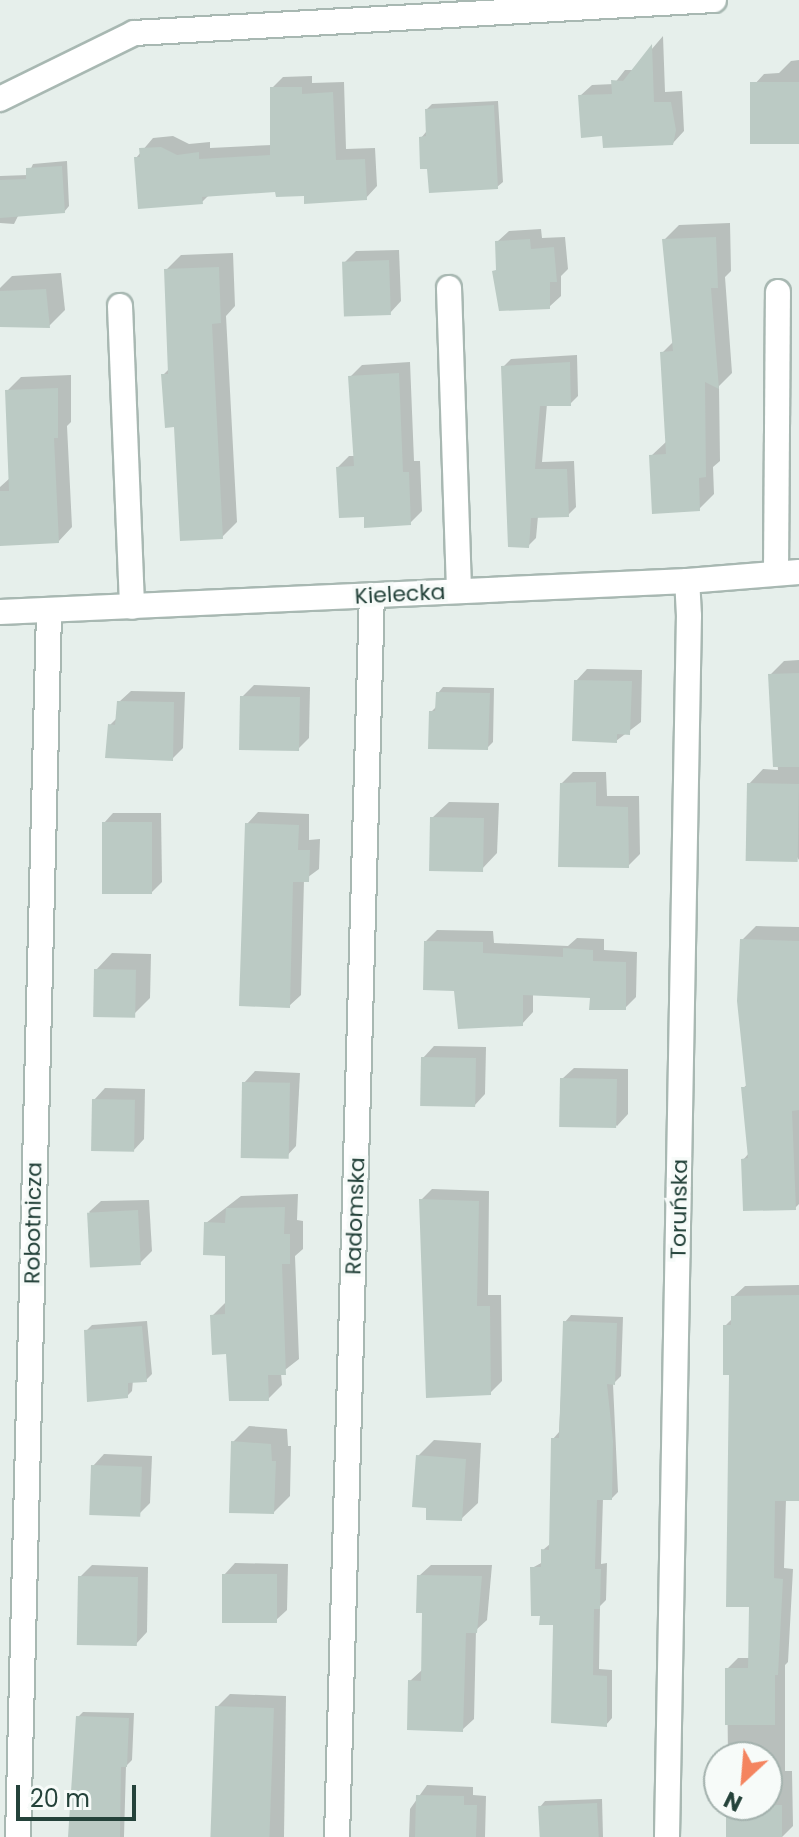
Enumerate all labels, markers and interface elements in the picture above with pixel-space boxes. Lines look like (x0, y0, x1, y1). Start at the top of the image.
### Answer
street label: Kielecka (354, 578, 446, 610)
street label: Radomska (340, 1157, 370, 1275)
street label: Toruńska (665, 1159, 693, 1259)
street label: Robotnicza (19, 1162, 47, 1284)
north arrow (703, 1741, 783, 1821)
scale bar (20, 1769, 140, 1819)
text: 20 m (30, 1782, 90, 1815)
text: N (719, 1784, 747, 1819)

